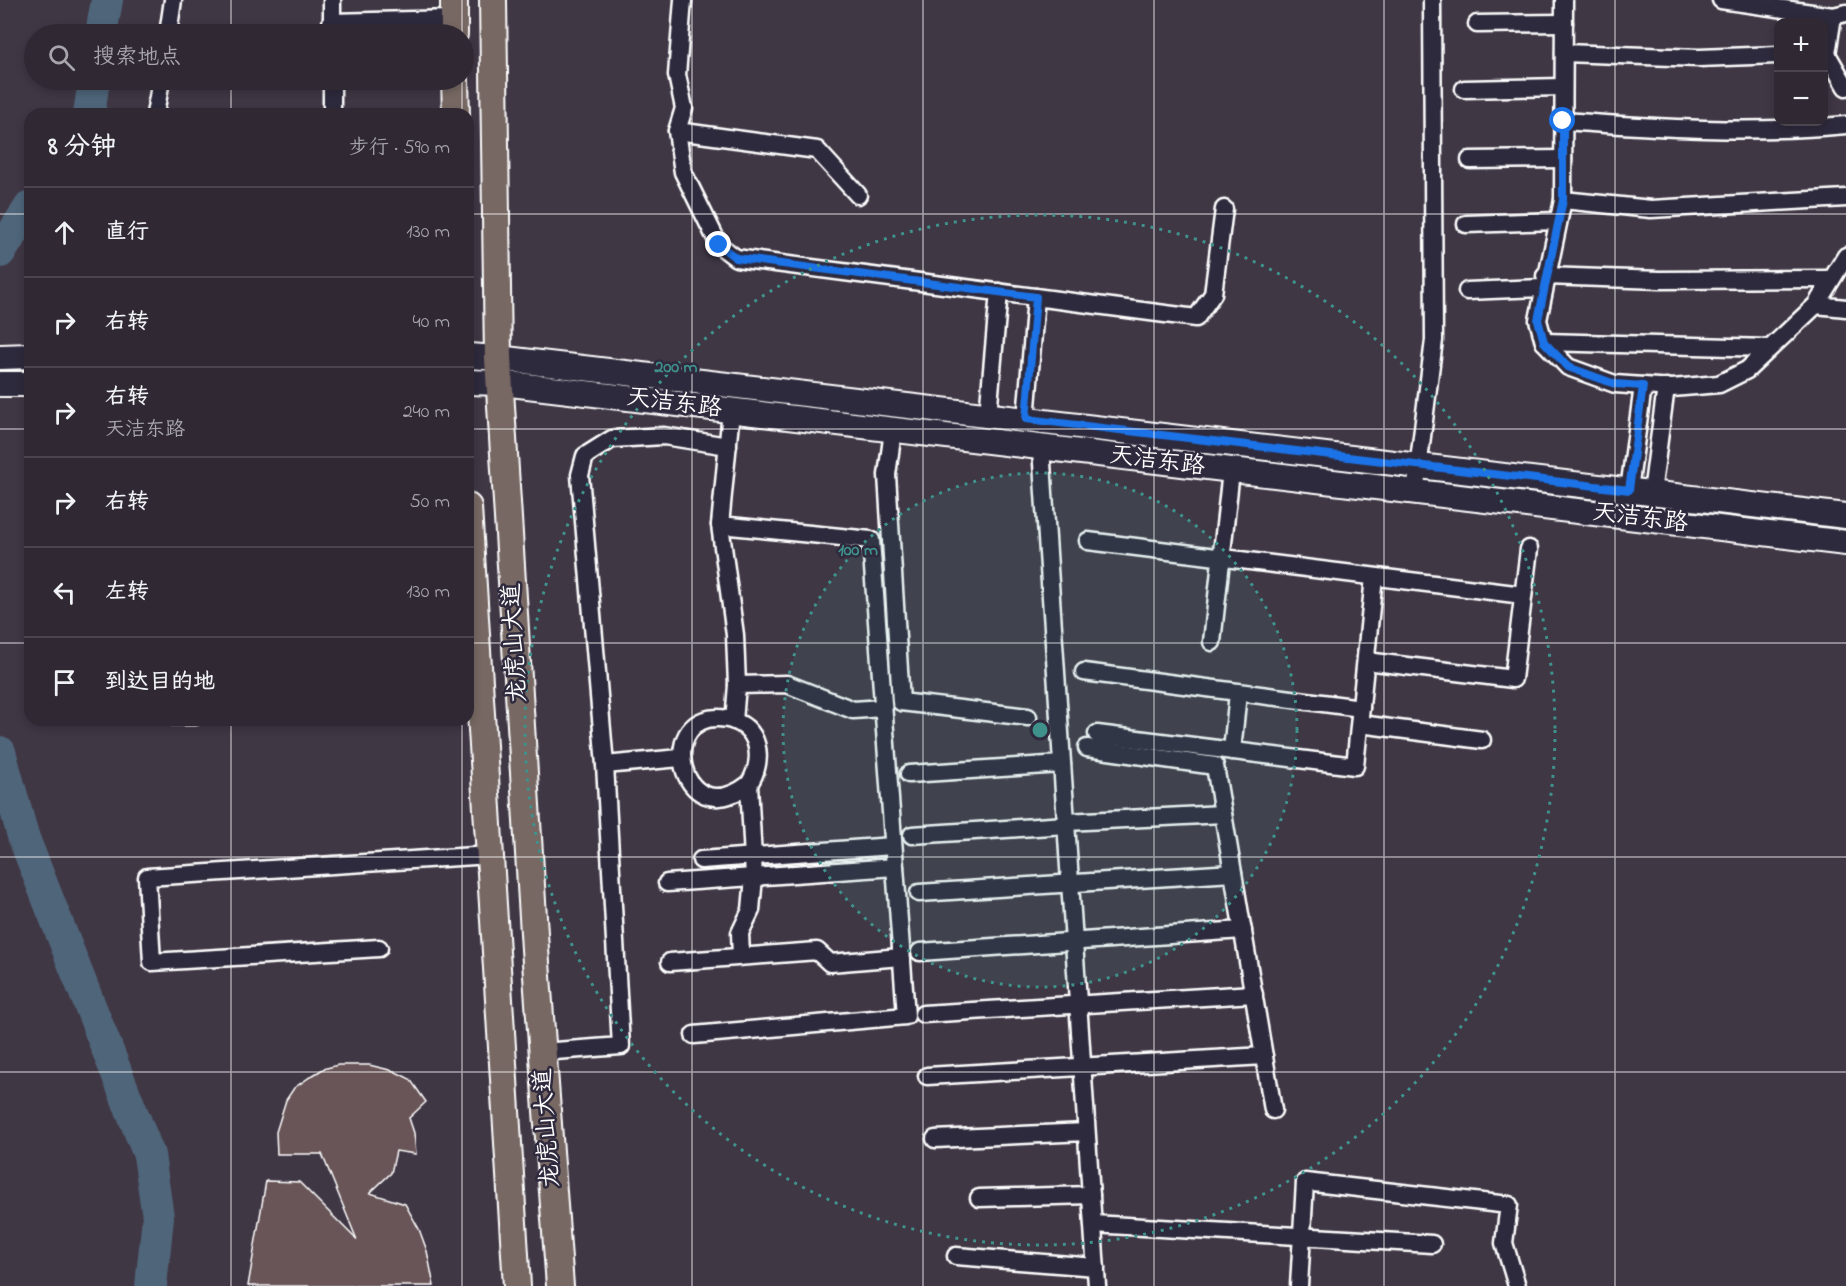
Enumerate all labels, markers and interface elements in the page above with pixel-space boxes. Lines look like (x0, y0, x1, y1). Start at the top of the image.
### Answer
map controls (1774, 18, 1828, 126)
button: + (1774, 18, 1828, 72)
search box (24, 24, 474, 90)
icon: search (45, 41, 78, 74)
text: 搜索地点 (93, 42, 181, 74)
button: − (1774, 72, 1828, 126)
route start (1549, 107, 1575, 133)
text: 8 分钟 (48, 129, 116, 167)
text: 步行 · 590 m (349, 134, 450, 163)
icon: ahead (48, 216, 81, 249)
text: 直行 (105, 217, 149, 249)
text: 130 m (406, 218, 450, 247)
route end (705, 231, 731, 257)
icon: right (48, 306, 81, 339)
text: 右转 (105, 307, 149, 339)
text: 40 m (413, 308, 450, 337)
text: 200 m (654, 355, 698, 381)
street label: 天洁东路 (624, 381, 724, 427)
text: 右转 (105, 382, 149, 414)
icon: right (48, 396, 81, 429)
text: 240 m (403, 398, 450, 427)
text: 天洁东路 (105, 416, 185, 445)
street label: 天洁东路 (1107, 439, 1207, 485)
icon: right (48, 486, 81, 519)
text: 右转 (105, 487, 149, 519)
text: 50 m (409, 488, 450, 517)
street label: 天洁东路 (1590, 496, 1690, 542)
text: 100 m (838, 538, 878, 564)
icon: left (48, 576, 81, 609)
text: 左转 (105, 577, 149, 609)
text: 130 m (406, 578, 450, 607)
street label: 龙虎山大道 (495, 582, 537, 704)
icon: arrive (48, 666, 81, 699)
text: 到达目的地 (105, 667, 215, 699)
centre of rings (1030, 720, 1050, 740)
street label: 龙虎山大道 (526, 1067, 570, 1189)

